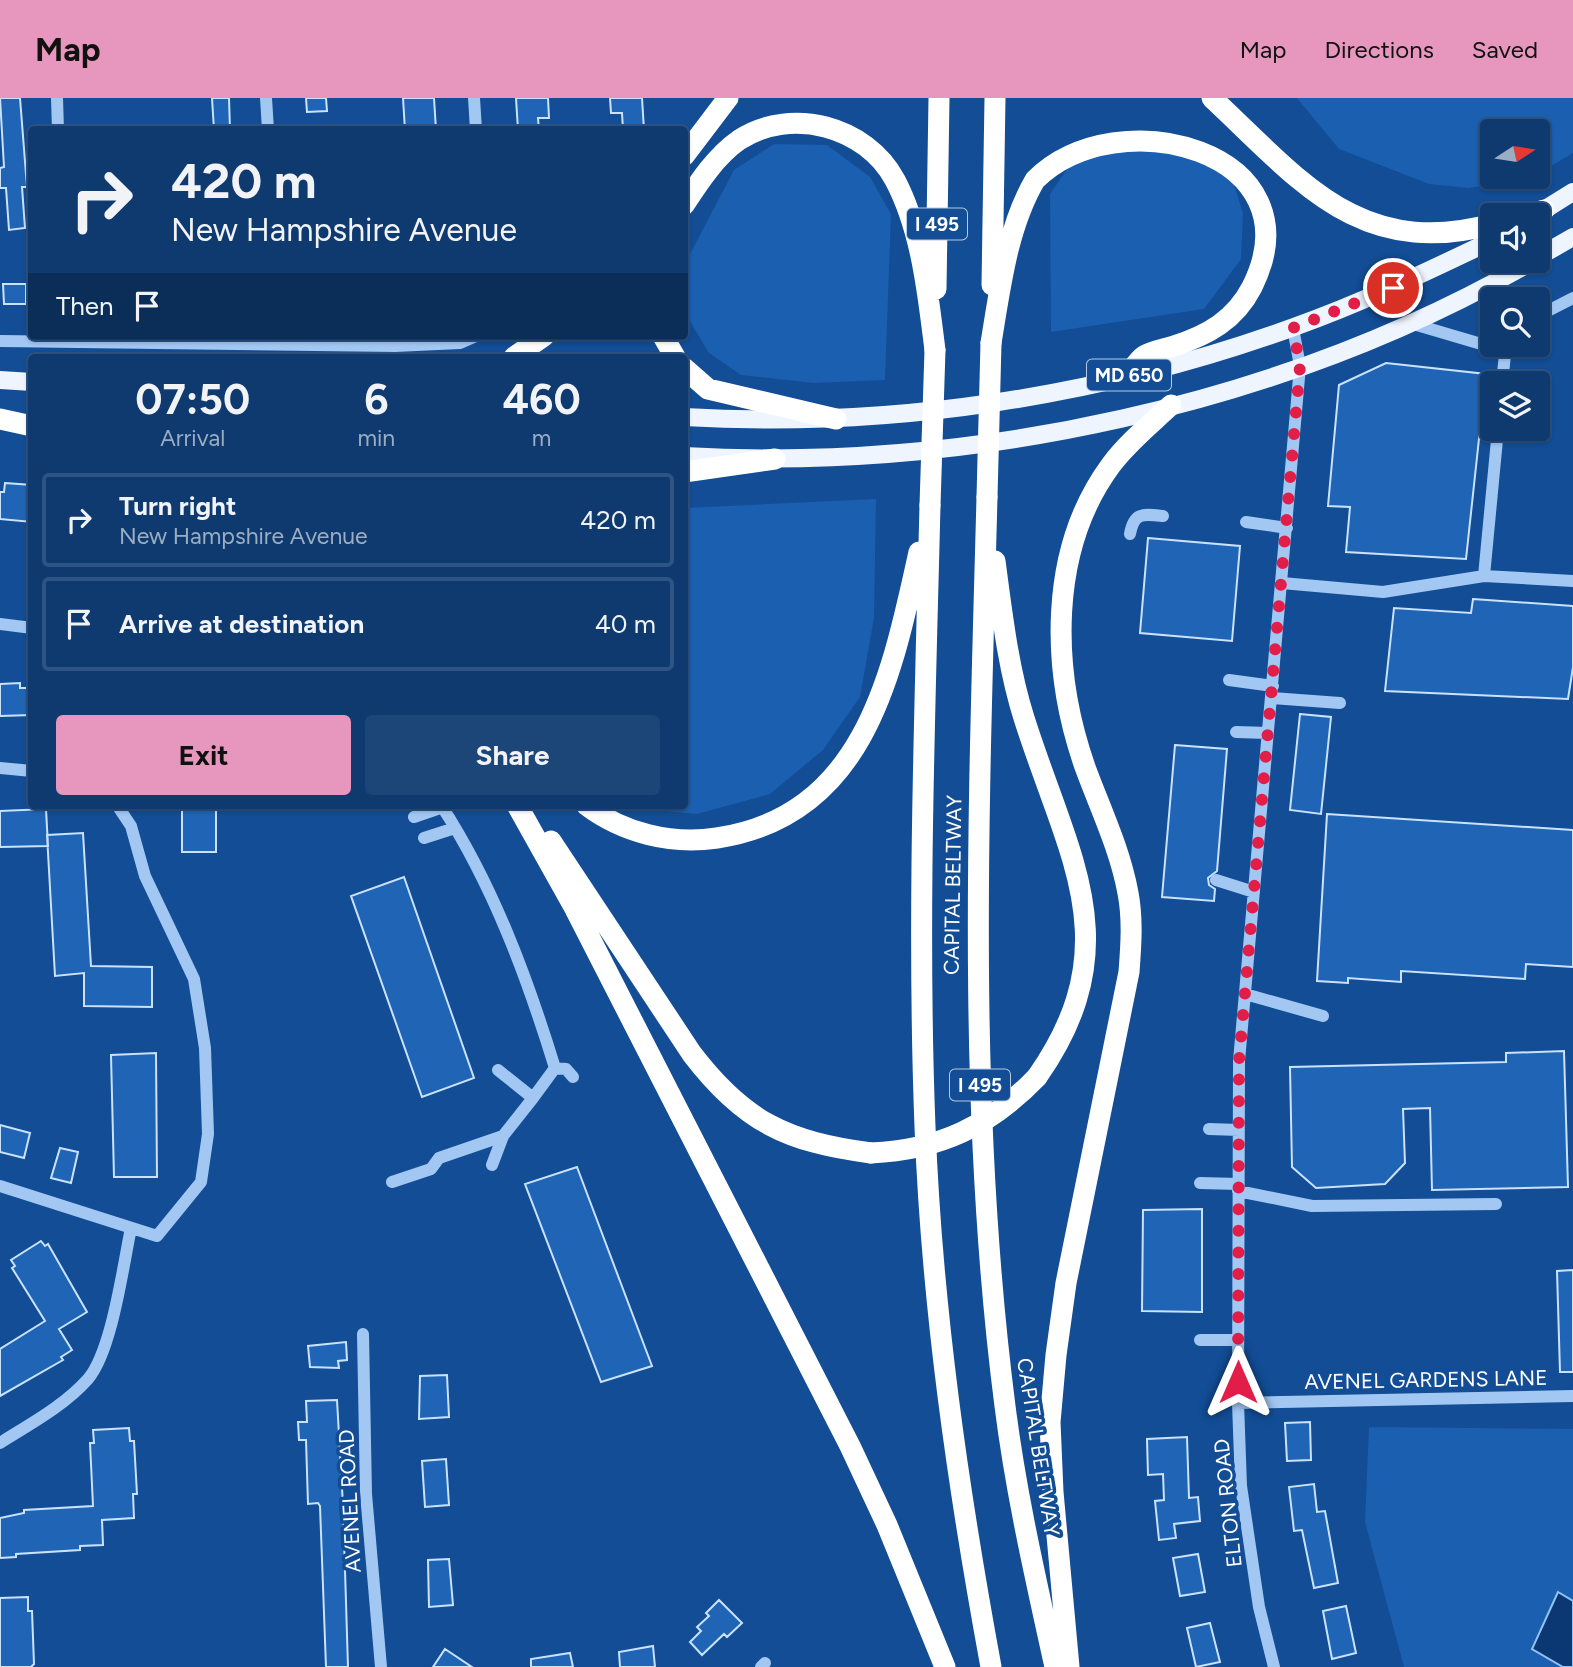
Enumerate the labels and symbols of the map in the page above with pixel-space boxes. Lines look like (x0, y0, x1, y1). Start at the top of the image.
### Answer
north arrow (1480, 119, 1550, 189)
road number: I 495 (907, 208, 967, 240)
pin (1363, 258, 1423, 318)
road number: MD 650 (1087, 360, 1171, 390)
street label: CAPITAL BELTWAY (938, 794, 967, 975)
road number: I 495 (950, 1070, 1010, 1100)
position arrow (1201, 1345, 1275, 1419)
street label: CAPITAL BELTWAY (1012, 1356, 1065, 1538)
street label: AVENEL GARDENS LANE (1304, 1365, 1548, 1394)
street label: AVENEL ROAD (333, 1429, 366, 1573)
street label: ELTON ROAD (1208, 1437, 1247, 1569)

